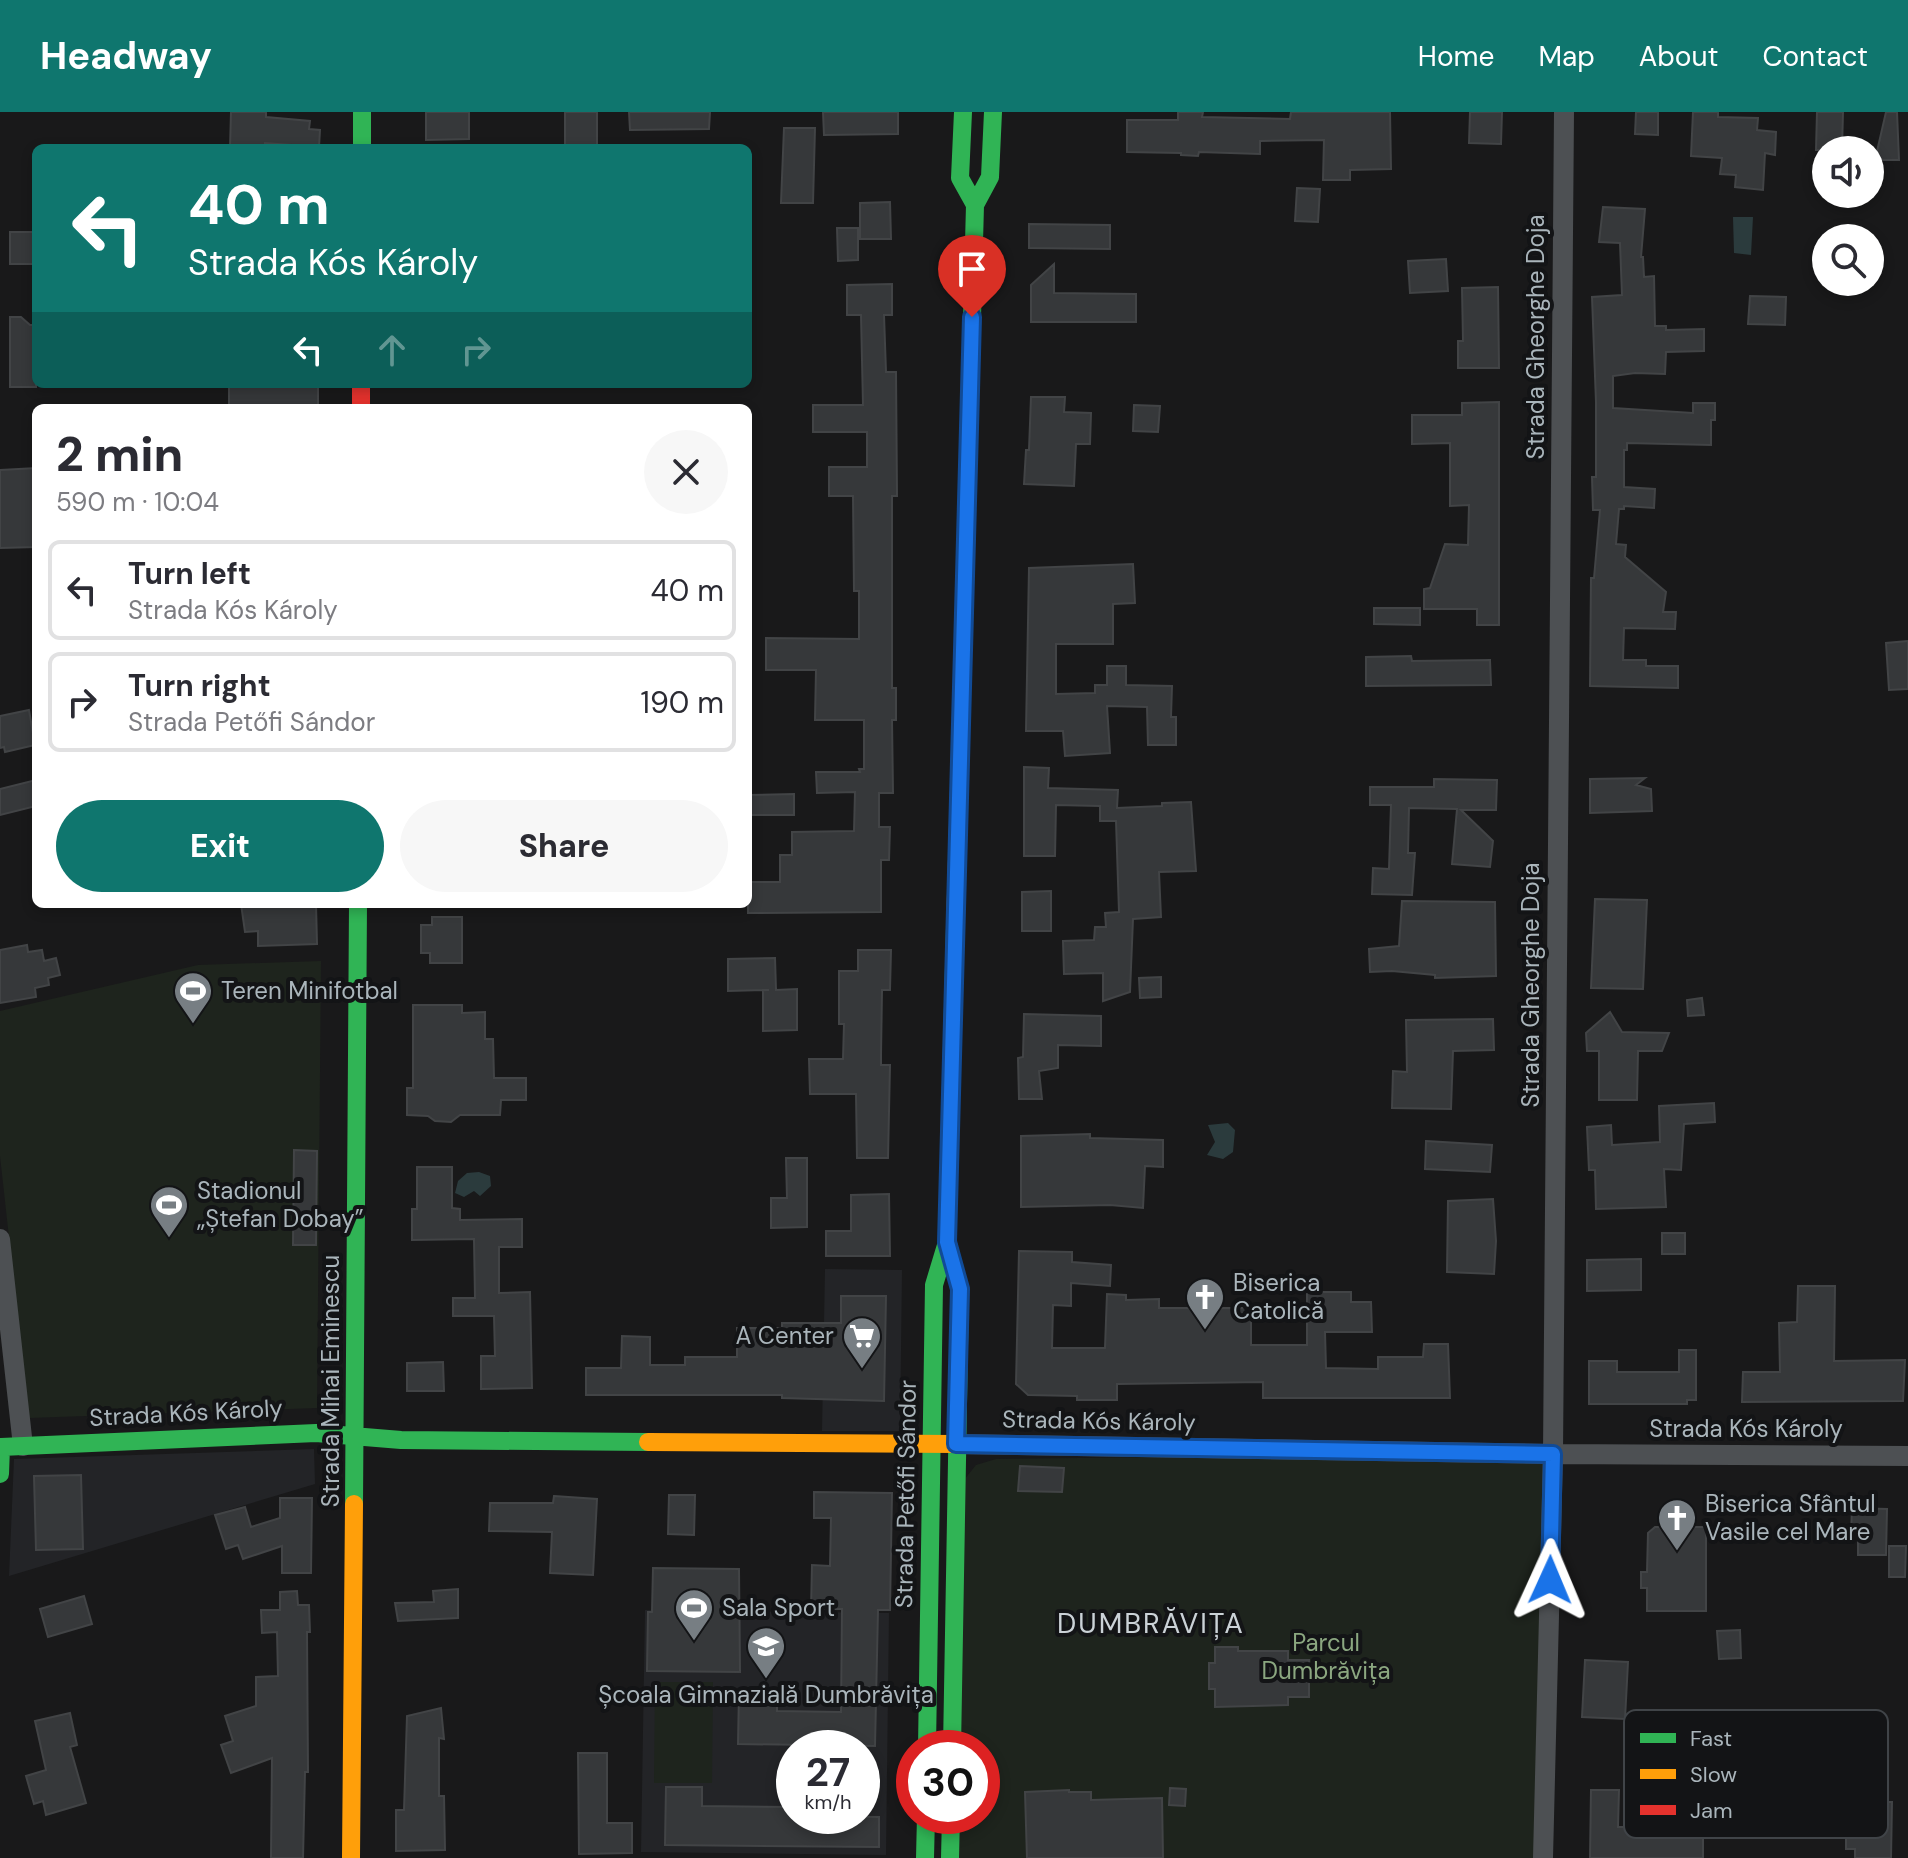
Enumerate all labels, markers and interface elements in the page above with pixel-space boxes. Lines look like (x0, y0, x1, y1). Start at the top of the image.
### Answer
text: Headway (40, 31, 212, 81)
text: Home (1418, 38, 1494, 75)
text: Map (1538, 38, 1595, 75)
text: About (1639, 38, 1718, 75)
text: Contact (1762, 38, 1868, 75)
map controls (1812, 136, 1884, 296)
button: sound (1812, 136, 1884, 208)
text: 40 m (188, 168, 330, 241)
icon: left (56, 176, 160, 280)
street label: Strada Gheorghe Doja (1520, 214, 1551, 460)
button: search (1812, 224, 1884, 296)
pin (938, 235, 1006, 317)
text: Strada Kós Károly (188, 239, 478, 286)
icon: arrive (950, 247, 994, 291)
icon: left (286, 328, 330, 372)
icon: ahead (370, 328, 414, 372)
icon: right (454, 328, 498, 372)
text: 2 min (56, 423, 183, 486)
button: close (644, 430, 728, 514)
text: 590 m · 10:04 (56, 485, 219, 519)
text: Turn left (128, 554, 251, 593)
icon: left (60, 568, 104, 612)
text: 40 m (651, 571, 724, 610)
text: Strada Kós Károly (128, 593, 338, 627)
text: Turn right (128, 666, 271, 705)
icon: right (60, 680, 104, 724)
text: 190 m (641, 683, 724, 722)
text: Strada Petőfi Sándor (128, 705, 375, 739)
button: Exit (56, 800, 384, 892)
button: Share (400, 800, 728, 892)
street label: Strada Gheorghe Doja (1515, 862, 1546, 1108)
sports icon: Teren Minifotbal (172, 970, 214, 1025)
place label: Teren Minifotbal (221, 975, 398, 1006)
place label: Stadionul „Ștefan Dobay” (197, 1175, 364, 1234)
sports icon: Stadionul „Ștefan Dobay” (148, 1184, 190, 1239)
street label: Strada Mihai Eminescu (315, 1255, 346, 1507)
place label: Biserica Catolică (1233, 1267, 1324, 1326)
church icon: Biserica Catolică (1184, 1276, 1226, 1331)
supermarket icon: A Center (841, 1315, 883, 1370)
place label: A Center (735, 1320, 834, 1351)
street label: Strada Petőfi Sándor (888, 1379, 923, 1608)
street label: Strada Kós Károly (89, 1392, 283, 1433)
street label: Strada Kós Károly (1002, 1403, 1196, 1438)
street label: Strada Kós Károly (1649, 1413, 1843, 1444)
place label: Biserica Sfântul Vasile cel Mare (1705, 1488, 1876, 1547)
church icon: Biserica Sfântul Vasile cel Mare (1656, 1497, 1698, 1552)
position arrow (1508, 1538, 1592, 1622)
sports icon: Sala Sport (673, 1587, 715, 1642)
place label: Sala Sport (722, 1592, 835, 1623)
district label: DUMBRĂVIȚA (1057, 1605, 1245, 1642)
school or university icon: Școala Gimnazială Dumbrăvița (745, 1625, 787, 1680)
park label: Parcul Dumbrăvița (1261, 1627, 1391, 1686)
place label: Școala Gimnazială Dumbrăvița (598, 1679, 934, 1710)
legend (1624, 1710, 1888, 1838)
text: Fast (1690, 1724, 1732, 1753)
speed limit sign: 30 (896, 1730, 1000, 1834)
text: 27 (806, 1746, 850, 1798)
text: Slow (1690, 1760, 1737, 1789)
text: km/h (804, 1789, 852, 1815)
text: Jam (1690, 1796, 1733, 1825)

